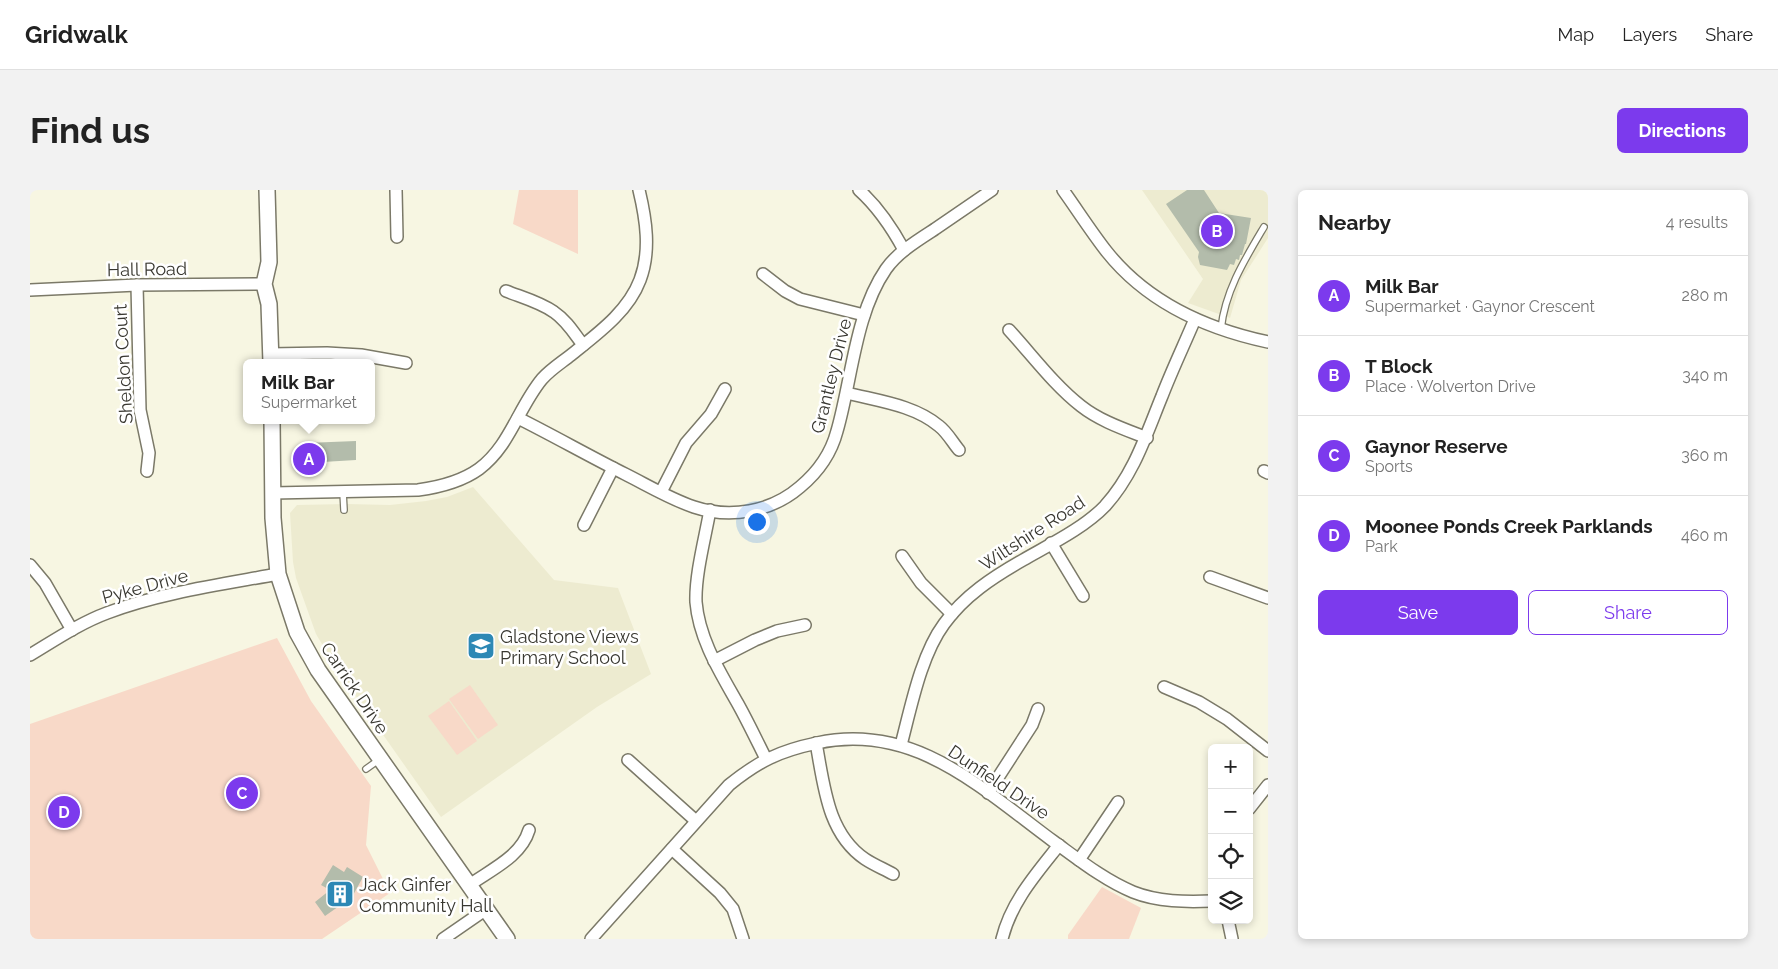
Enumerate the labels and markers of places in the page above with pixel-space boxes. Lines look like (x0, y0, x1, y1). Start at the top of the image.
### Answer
pin: B (1201, 212, 1233, 250)
pin: A (293, 440, 325, 478)
place label: Gladstone Views Primary School (500, 626, 639, 668)
school or university icon: Gladstone Views Primary School (466, 631, 496, 661)
pin: C (226, 774, 258, 812)
pin: D (48, 793, 80, 831)
place label: Jack Ginfer Community Hall (359, 874, 493, 916)
building icon: Jack Ginfer Community Hall (325, 879, 355, 909)

